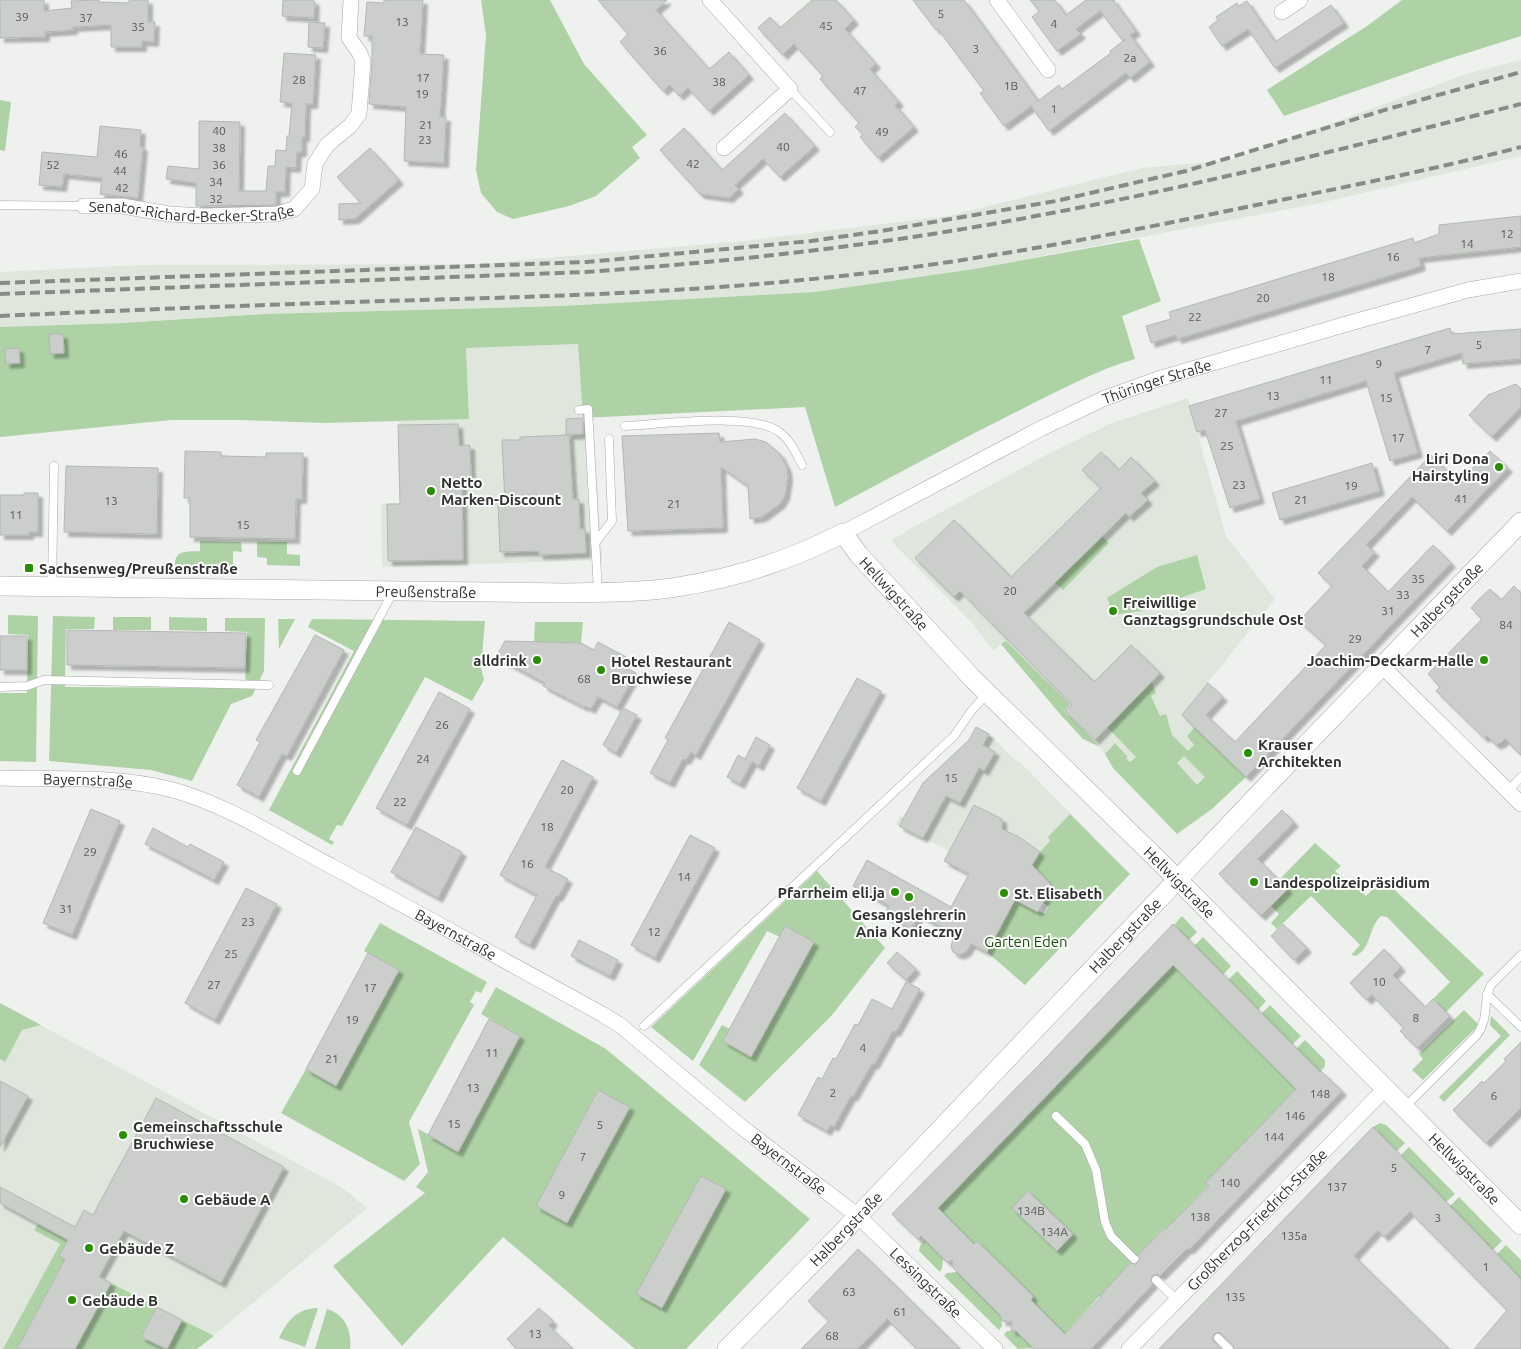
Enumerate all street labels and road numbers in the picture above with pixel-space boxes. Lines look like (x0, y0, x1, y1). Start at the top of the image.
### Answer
street label: Senator-Richard-Becker-Straße (89, 197, 296, 225)
street label: Thüringer Straße (1100, 355, 1213, 407)
street label: Hellwigstraße (856, 553, 932, 634)
street label: Halbergstraße (1407, 559, 1486, 640)
street label: Preußenstraße (376, 582, 476, 600)
street label: Bayernstraße (43, 770, 134, 791)
street label: Hellwigstraße (1141, 843, 1219, 921)
street label: Halbergstraße (1085, 894, 1164, 976)
street label: Bayernstraße (413, 905, 500, 963)
street label: Bayernstraße (748, 1129, 830, 1197)
street label: Hellwigstraße (1426, 1129, 1504, 1208)
street label: Großherzog-Friedrich-Straße (1183, 1145, 1330, 1294)
street label: Halbergstraße (806, 1188, 885, 1269)
street label: Lessingstraße (887, 1244, 966, 1321)

